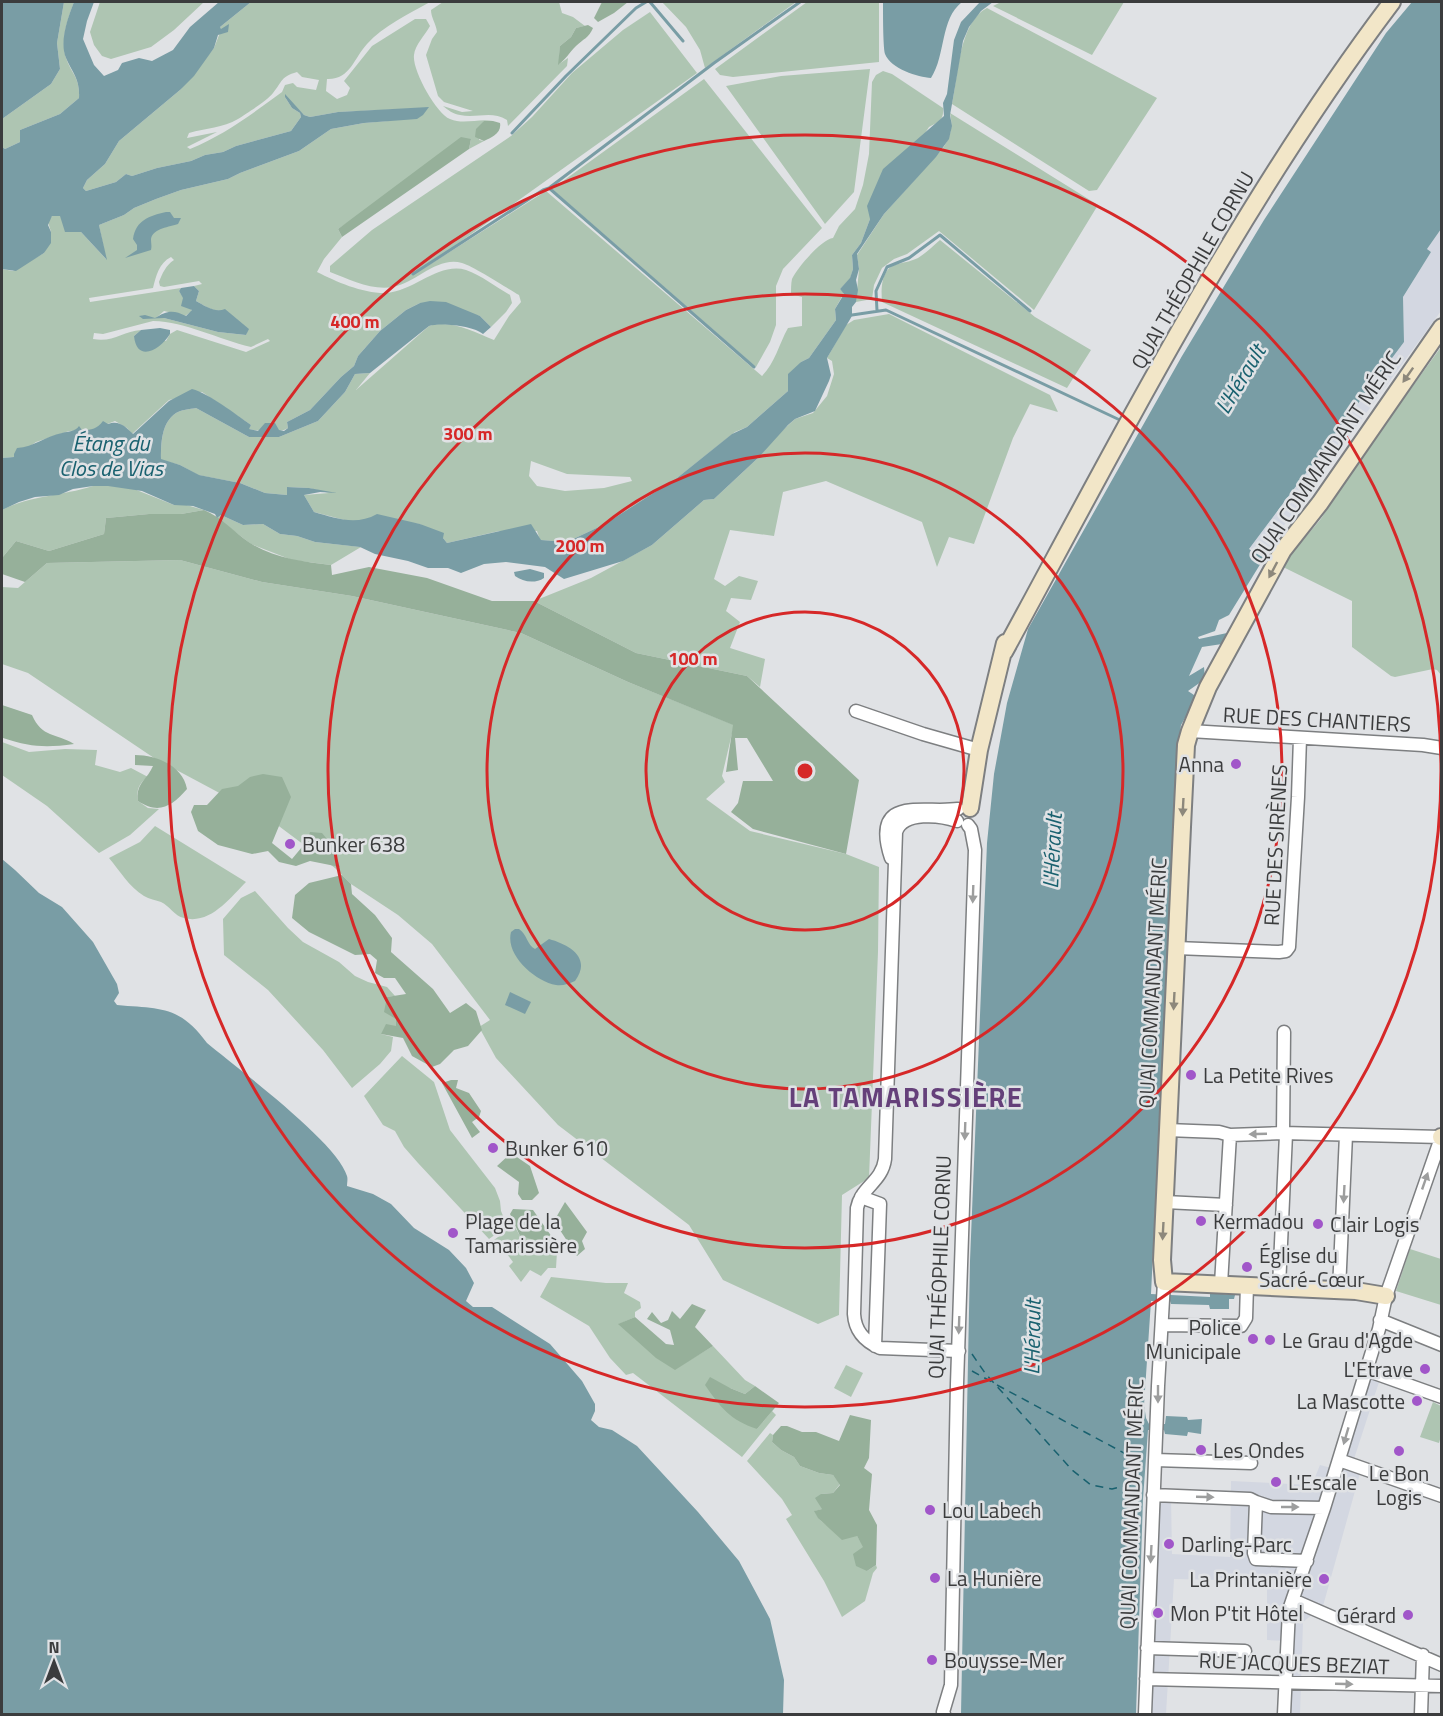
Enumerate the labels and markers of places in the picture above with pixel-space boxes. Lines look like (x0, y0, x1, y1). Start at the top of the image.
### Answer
place label: Anna (1178, 748, 1224, 780)
marker: Anna (1229, 757, 1243, 771)
centre of rings (795, 761, 815, 781)
place label: Bunker 638 (302, 828, 405, 860)
marker: Bunker 638 (283, 837, 297, 851)
place label: La Petite Rives (1203, 1059, 1334, 1091)
marker: La Petite Rives (1184, 1068, 1198, 1082)
place label: Bunker 610 (505, 1132, 608, 1164)
marker: Bunker 610 (486, 1141, 500, 1155)
place label: Plage de la Tamarissière (465, 1205, 577, 1261)
place label: Kermadou (1213, 1205, 1304, 1237)
place label: Clair Logis (1330, 1208, 1419, 1240)
marker: Kermadou (1194, 1214, 1208, 1228)
marker: Clair Logis (1311, 1217, 1325, 1231)
marker: Plage de la Tamarissière (446, 1226, 460, 1240)
place label: Église du Sacré-Cœur (1259, 1239, 1365, 1295)
marker: Église du Sacré-Cœur (1240, 1260, 1254, 1274)
place label: Police Municipale (1146, 1311, 1241, 1367)
place label: Le Grau d'Agde (1282, 1324, 1413, 1356)
marker: Police Municipale (1246, 1332, 1260, 1346)
marker: Le Grau d'Agde (1263, 1333, 1277, 1347)
place label: L'Etrave (1343, 1353, 1413, 1385)
marker: L'Etrave (1418, 1362, 1432, 1376)
place label: La Mascotte (1296, 1385, 1405, 1417)
marker: La Mascotte (1410, 1394, 1424, 1408)
place label: Les Ondes (1213, 1434, 1305, 1466)
marker: Les Ondes (1194, 1443, 1208, 1457)
marker: Le Bon Logis (1392, 1444, 1406, 1458)
place label: Le Bon Logis (1369, 1457, 1429, 1513)
place label: L'Escale (1288, 1466, 1357, 1498)
marker: L'Escale (1269, 1475, 1283, 1489)
place label: Lou Labech (942, 1494, 1041, 1526)
marker: Lou Labech (923, 1503, 937, 1517)
place label: Darling-Parc (1181, 1528, 1292, 1560)
marker: Darling-Parc (1162, 1537, 1176, 1551)
place label: La Hunière (947, 1562, 1042, 1594)
place label: La Printanière (1189, 1563, 1312, 1595)
marker: La Hunière (928, 1571, 942, 1585)
marker: La Printanière (1317, 1572, 1331, 1586)
place label: Mon P'tit Hôtel (1170, 1597, 1303, 1629)
place label: Gérard (1337, 1599, 1396, 1631)
marker: Mon P'tit Hôtel (1151, 1606, 1165, 1620)
marker: Gérard (1401, 1608, 1415, 1622)
place label: Bouysse-Mer (944, 1644, 1064, 1676)
marker: Bouysse-Mer (925, 1653, 939, 1667)

